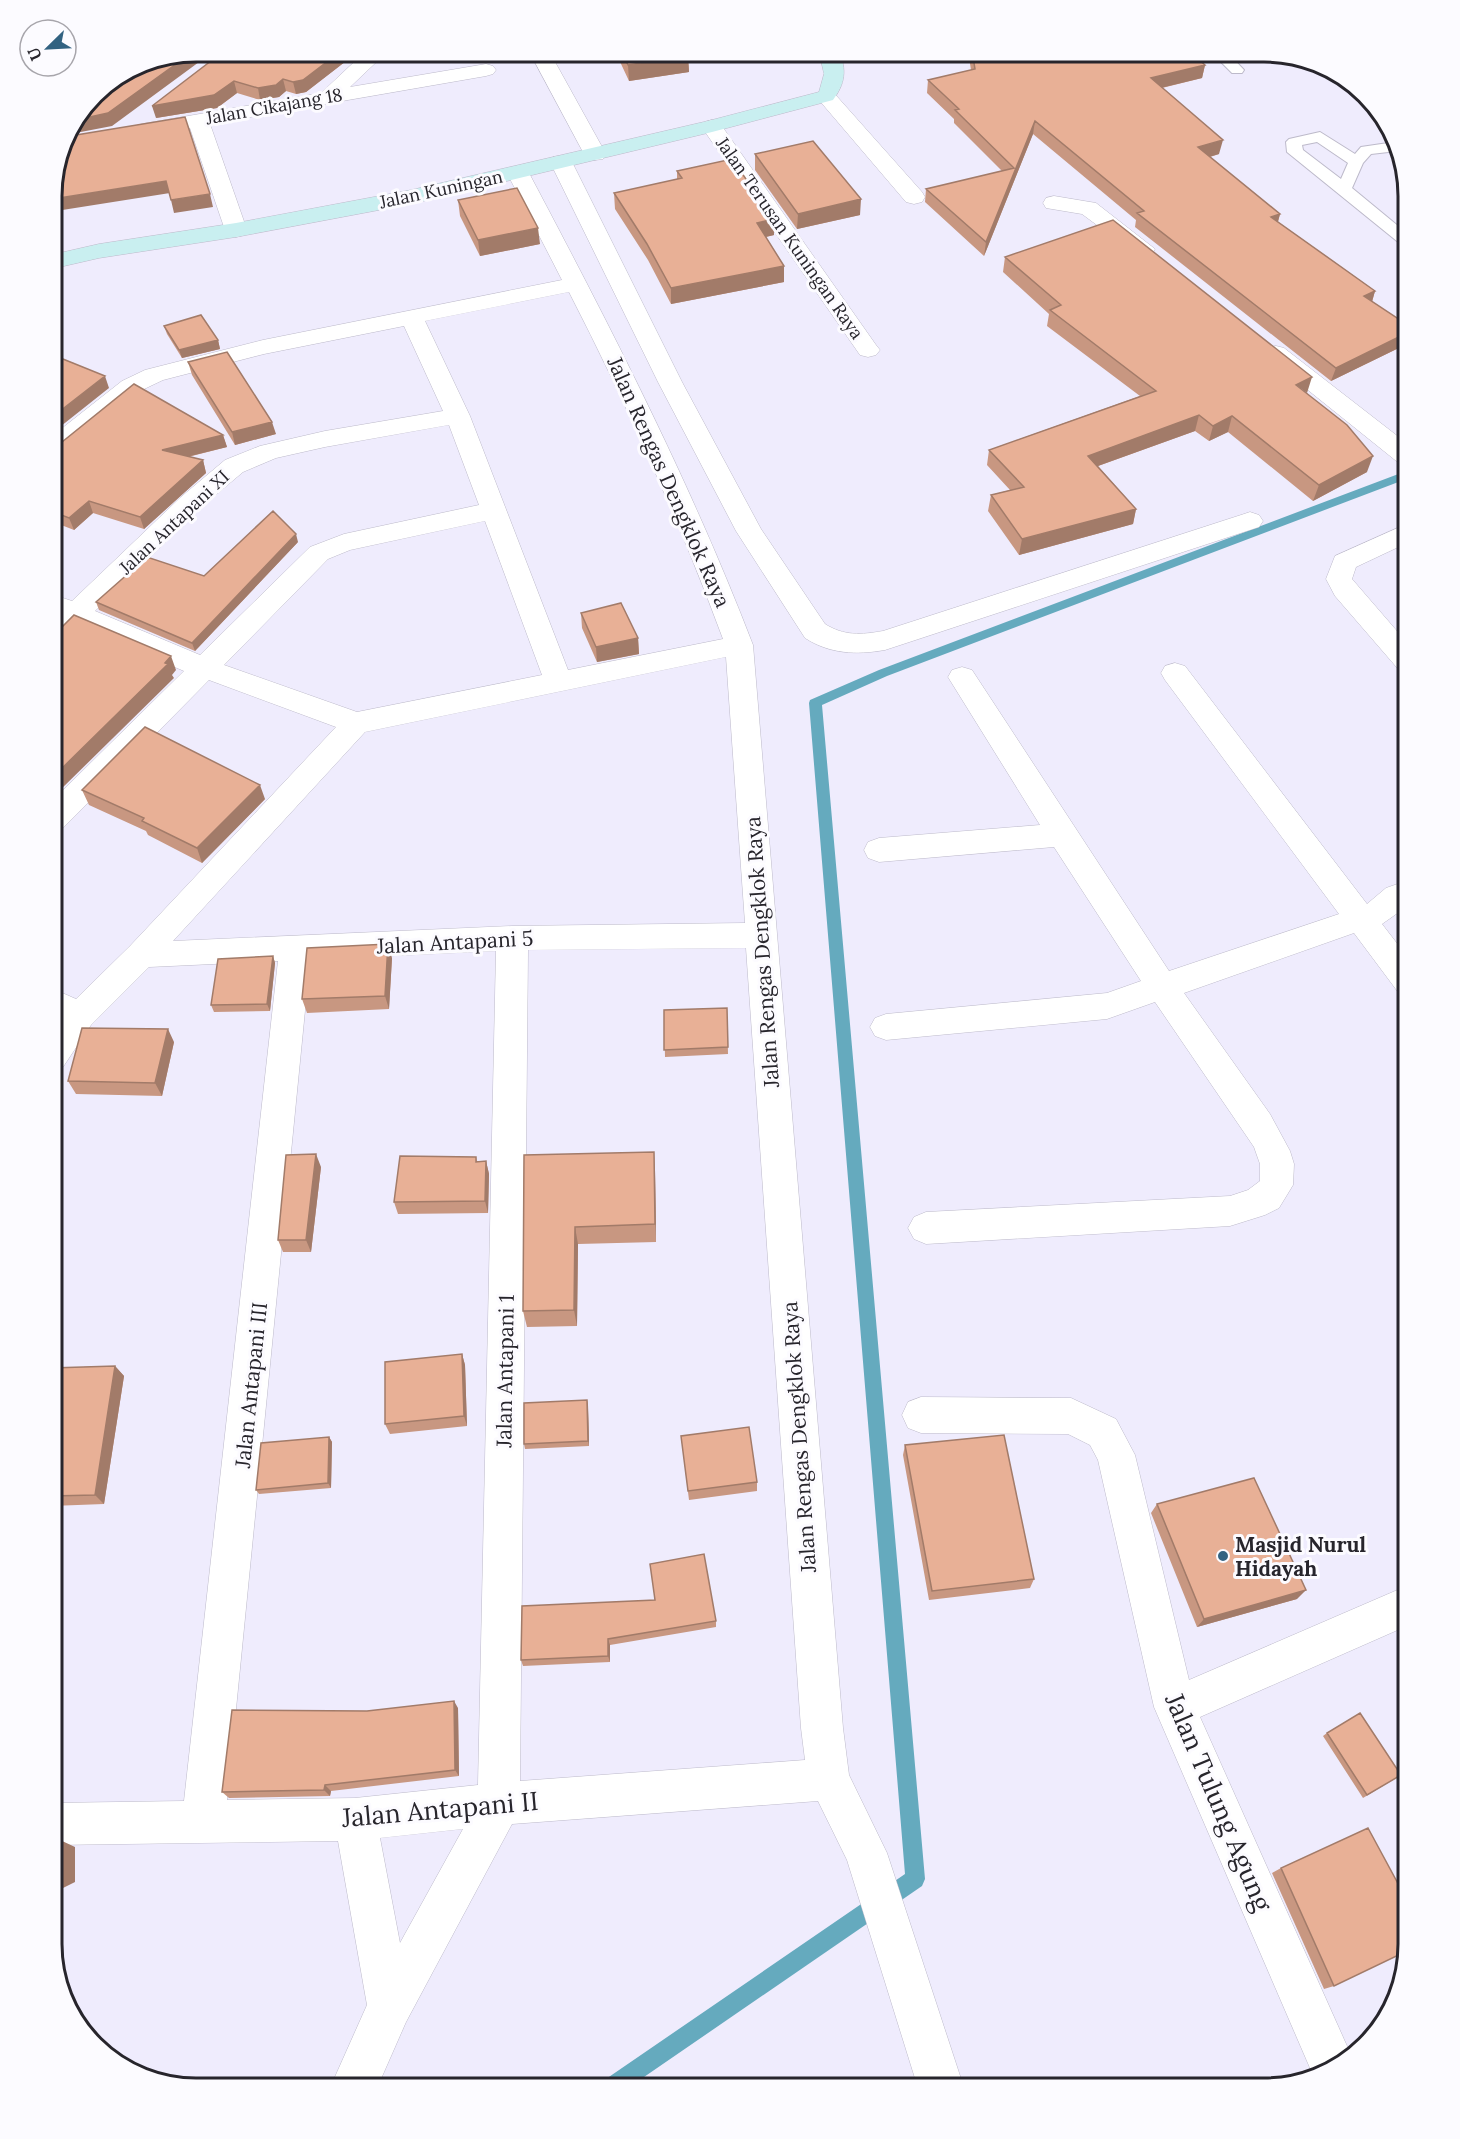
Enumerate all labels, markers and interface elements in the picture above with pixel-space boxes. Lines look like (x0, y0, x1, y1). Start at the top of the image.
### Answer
north arrow (18, 18, 78, 78)
text: U (23, 44, 46, 64)
street label: Jalan Cikajang 18 (203, 83, 344, 130)
street label: Jalan Terusan Kuningan Raya (711, 132, 869, 344)
street label: Jalan Kuningan (376, 165, 505, 214)
street label: Jalan Rengas Dengklok Raya (601, 351, 737, 612)
street label: Jalan Antapani XI (113, 465, 234, 580)
street label: Jalan Rengas Dengklok Raya (739, 815, 785, 1089)
street label: Jalan Antapani 5 (375, 924, 534, 960)
street label: Jalan Antapani 1 (490, 1294, 520, 1449)
street label: Jalan Rengas Dengklok Raya (776, 1300, 822, 1574)
street label: Jalan Antapani III (229, 1301, 273, 1470)
place label: Masjid Nurul Hidayah (1235, 1531, 1366, 1582)
marker: Masjid Nurul Hidayah (1216, 1549, 1230, 1563)
street label: Jalan Tulung Agung (1158, 1687, 1280, 1916)
street label: Jalan Antapani II (339, 1784, 540, 1834)

